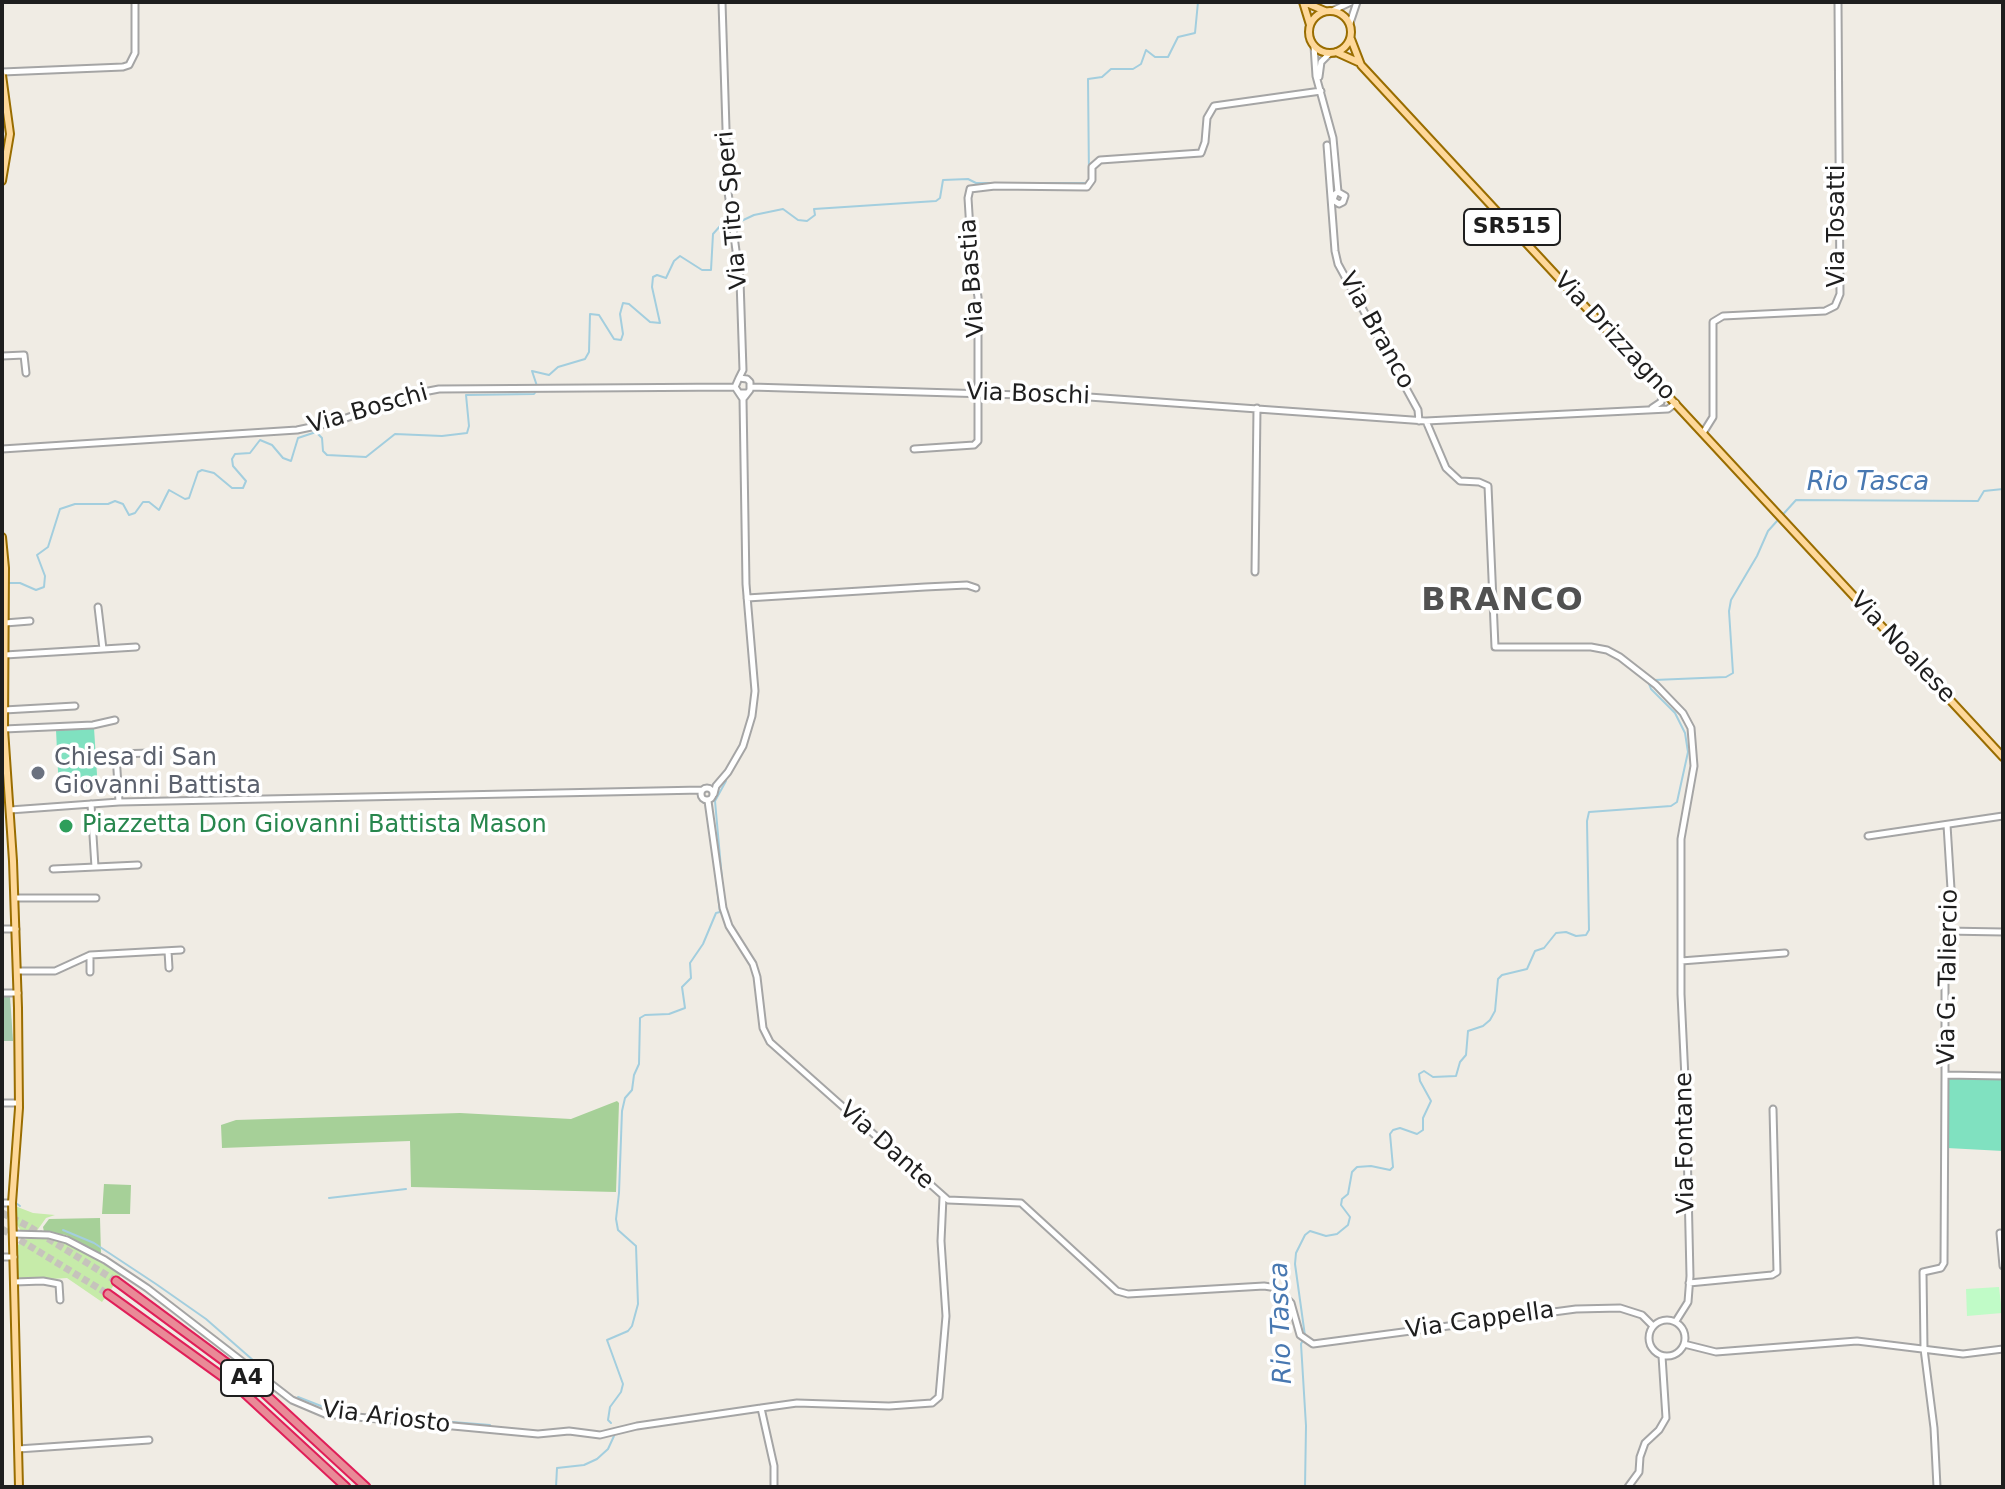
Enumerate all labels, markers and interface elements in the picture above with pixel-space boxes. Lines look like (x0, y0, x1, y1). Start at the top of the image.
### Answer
street label: Via Tito Speri (712, 130, 754, 290)
street label: Via Tosatti (1824, 165, 1852, 287)
road number: SR515 (1464, 209, 1560, 245)
street label: Via Bastia (954, 217, 992, 339)
street label: Via Drizzagno (1547, 267, 1681, 407)
street label: Via Branco (1332, 268, 1420, 394)
street label: Via Boschi (966, 378, 1090, 412)
street label: Via Boschi (305, 379, 431, 441)
water label: Rio Tasca (1807, 467, 1929, 499)
district label: BRANCO (1421, 583, 1585, 621)
street label: Via Noalese (1843, 587, 1961, 709)
place label: Chiesa di San Giovanni Battista (54, 745, 261, 801)
marker: Chiesa di San Giovanni Battista (29, 764, 47, 782)
place label: Piazzetta Don Giovanni Battista Mason (82, 812, 547, 840)
marker: Piazzetta Don Giovanni Battista Mason (57, 817, 75, 835)
street label: Via G. Taliercio (1933, 889, 1965, 1065)
street label: Via Fontane (1670, 1072, 1702, 1214)
street label: Via Dante (833, 1096, 939, 1196)
water label: Rio Tasca (1264, 1261, 1300, 1385)
street label: Via Cappella (1404, 1296, 1556, 1346)
road number: A4 (221, 1360, 273, 1396)
street label: Via Ariosto (320, 1396, 452, 1440)

